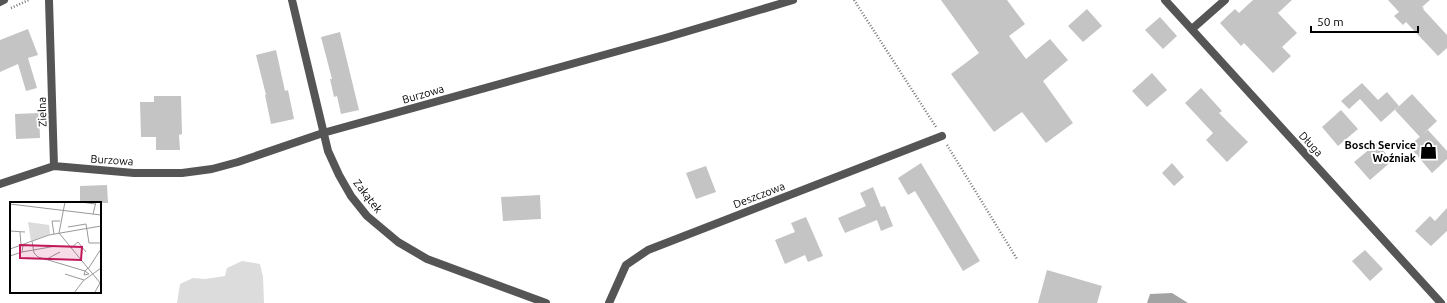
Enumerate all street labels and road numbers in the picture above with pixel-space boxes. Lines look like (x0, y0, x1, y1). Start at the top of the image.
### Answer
street label: Burzowa (401, 82, 445, 106)
street label: Zielna (35, 97, 49, 127)
street label: Długa (1297, 129, 1325, 159)
street label: Burzowa (90, 153, 134, 167)
street label: Zakątek (351, 177, 385, 215)
street label: Deszczowa (732, 180, 786, 210)

